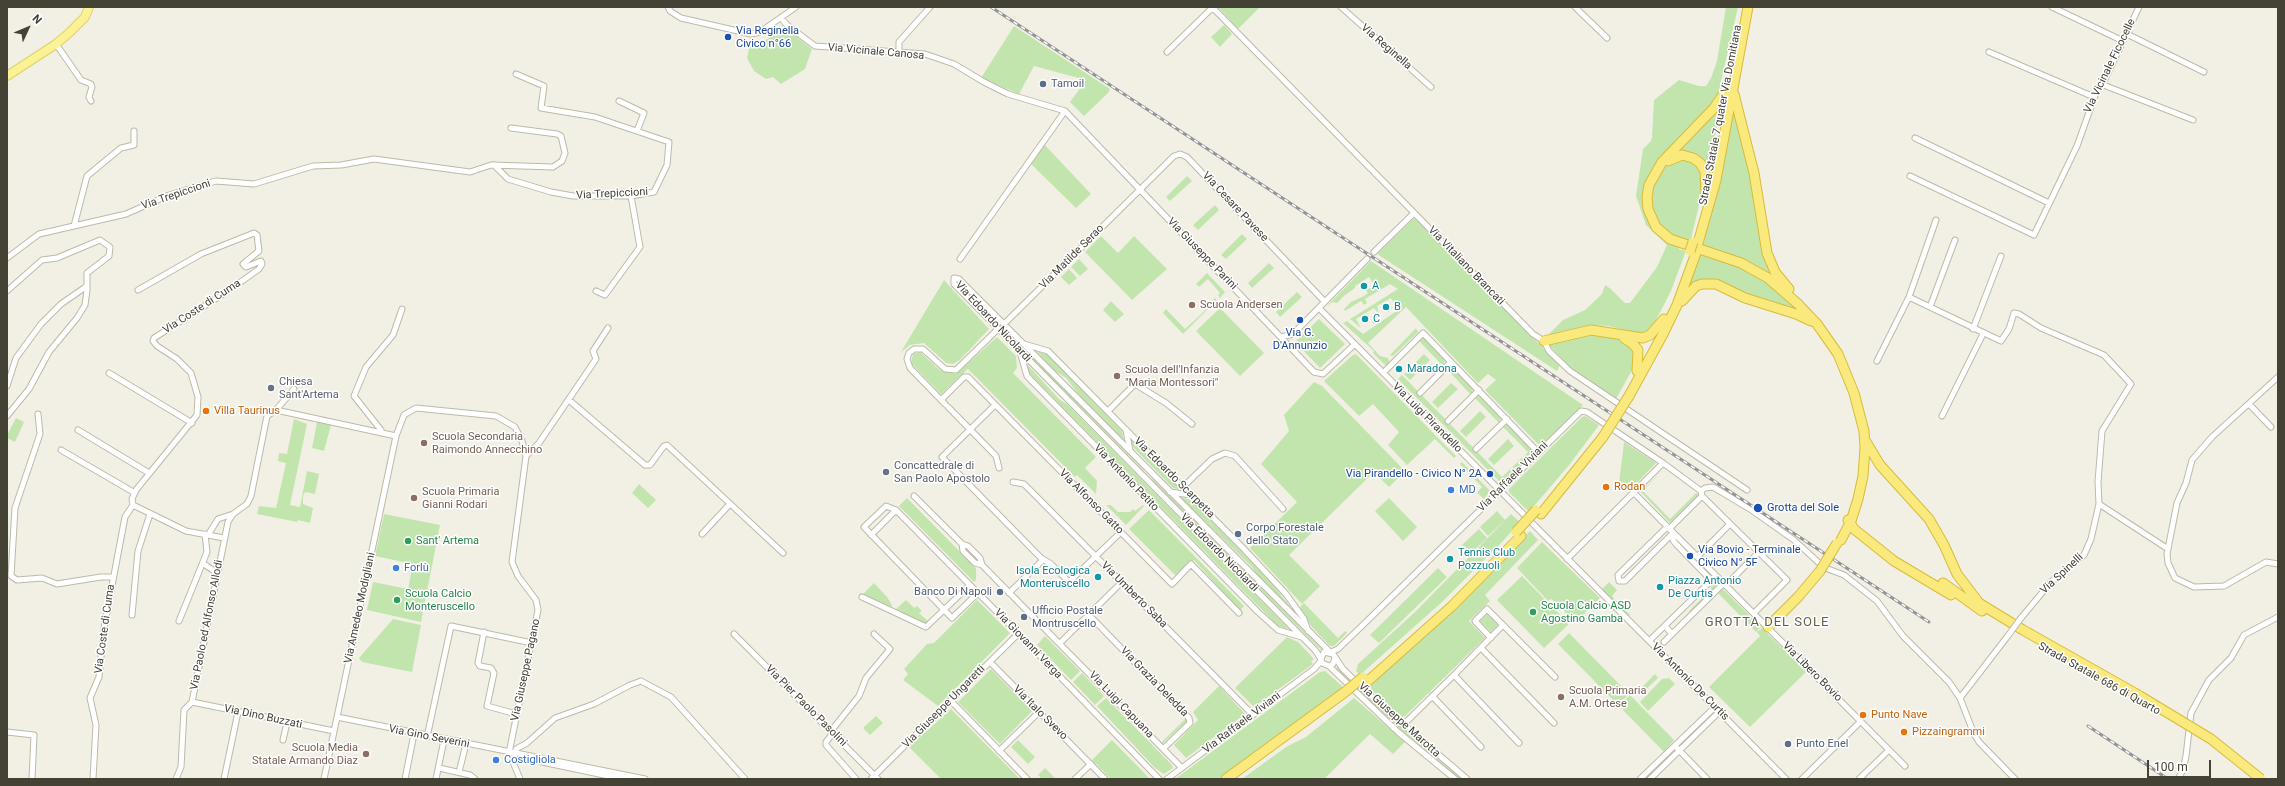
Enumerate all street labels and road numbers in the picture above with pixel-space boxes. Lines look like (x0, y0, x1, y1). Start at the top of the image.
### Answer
street label: Via Vicinale Ficocelle (2081, 17, 2139, 115)
street label: Via Reginella (1358, 21, 1414, 73)
street label: Strada Statale 7 quater Via Domitiana (1697, 24, 1745, 206)
street label: Via Vicinale Canosa (827, 41, 925, 63)
street label: Via Cesare Pavese (1199, 169, 1271, 245)
street label: Via Trepiccioni (140, 177, 212, 213)
street label: Via Trepiccioni (576, 186, 648, 202)
street label: Via Giuseppe Parini (1164, 215, 1240, 293)
street label: Via Matilde Serao (1037, 222, 1107, 292)
street label: Via Vitaliano Brancati (1425, 224, 1507, 308)
street label: Via Coste di Cuma (161, 277, 243, 337)
street label: Via Edoardo Nicolardi (952, 279, 1034, 365)
street label: Via Luigi Pirandello (1389, 380, 1465, 456)
street label: Via Edoardo Scarpetta (1131, 435, 1217, 521)
street label: Via Raffaele Viviani (1475, 439, 1551, 515)
street label: Via Antonio Petito (1091, 442, 1161, 514)
street label: Via Alfonso Gatto (1056, 467, 1126, 537)
street label: Via Edoardo Nicolardi (1177, 511, 1261, 595)
street label: Via Amedeo Modigliani (342, 551, 378, 665)
street label: Via Spinelli (2038, 551, 2086, 597)
street label: Via Paolo ed Alfonso Allodi (188, 559, 226, 691)
street label: Via Umberto Saba (1098, 559, 1170, 631)
street label: Via Coste di Cuma (92, 583, 118, 675)
street label: Via Giovanni Verga (991, 606, 1065, 682)
street label: Via Giuseppe Pagano (509, 618, 543, 722)
street label: Via Libero Bovio (1779, 639, 1845, 705)
street label: Strada Statale 686 di Quarto (2036, 640, 2162, 718)
street label: Via Antonio De Curtis (1649, 641, 1731, 723)
street label: Via Grazia Deledda (1117, 644, 1191, 720)
street label: Via Pier Paolo Pasolini (762, 662, 850, 750)
street label: Via Giuseppe Ungaretti (900, 663, 988, 751)
street label: Via Luigi Capuana (1086, 669, 1156, 741)
street label: Via Giuseppe Marotta (1355, 680, 1443, 760)
street label: Via Italo Svevo (1010, 683, 1070, 743)
street label: Via Raffaele Viviani (1200, 689, 1284, 757)
street label: Via Dino Buzzati (223, 702, 303, 732)
street label: Via Gino Severini (387, 723, 471, 751)

